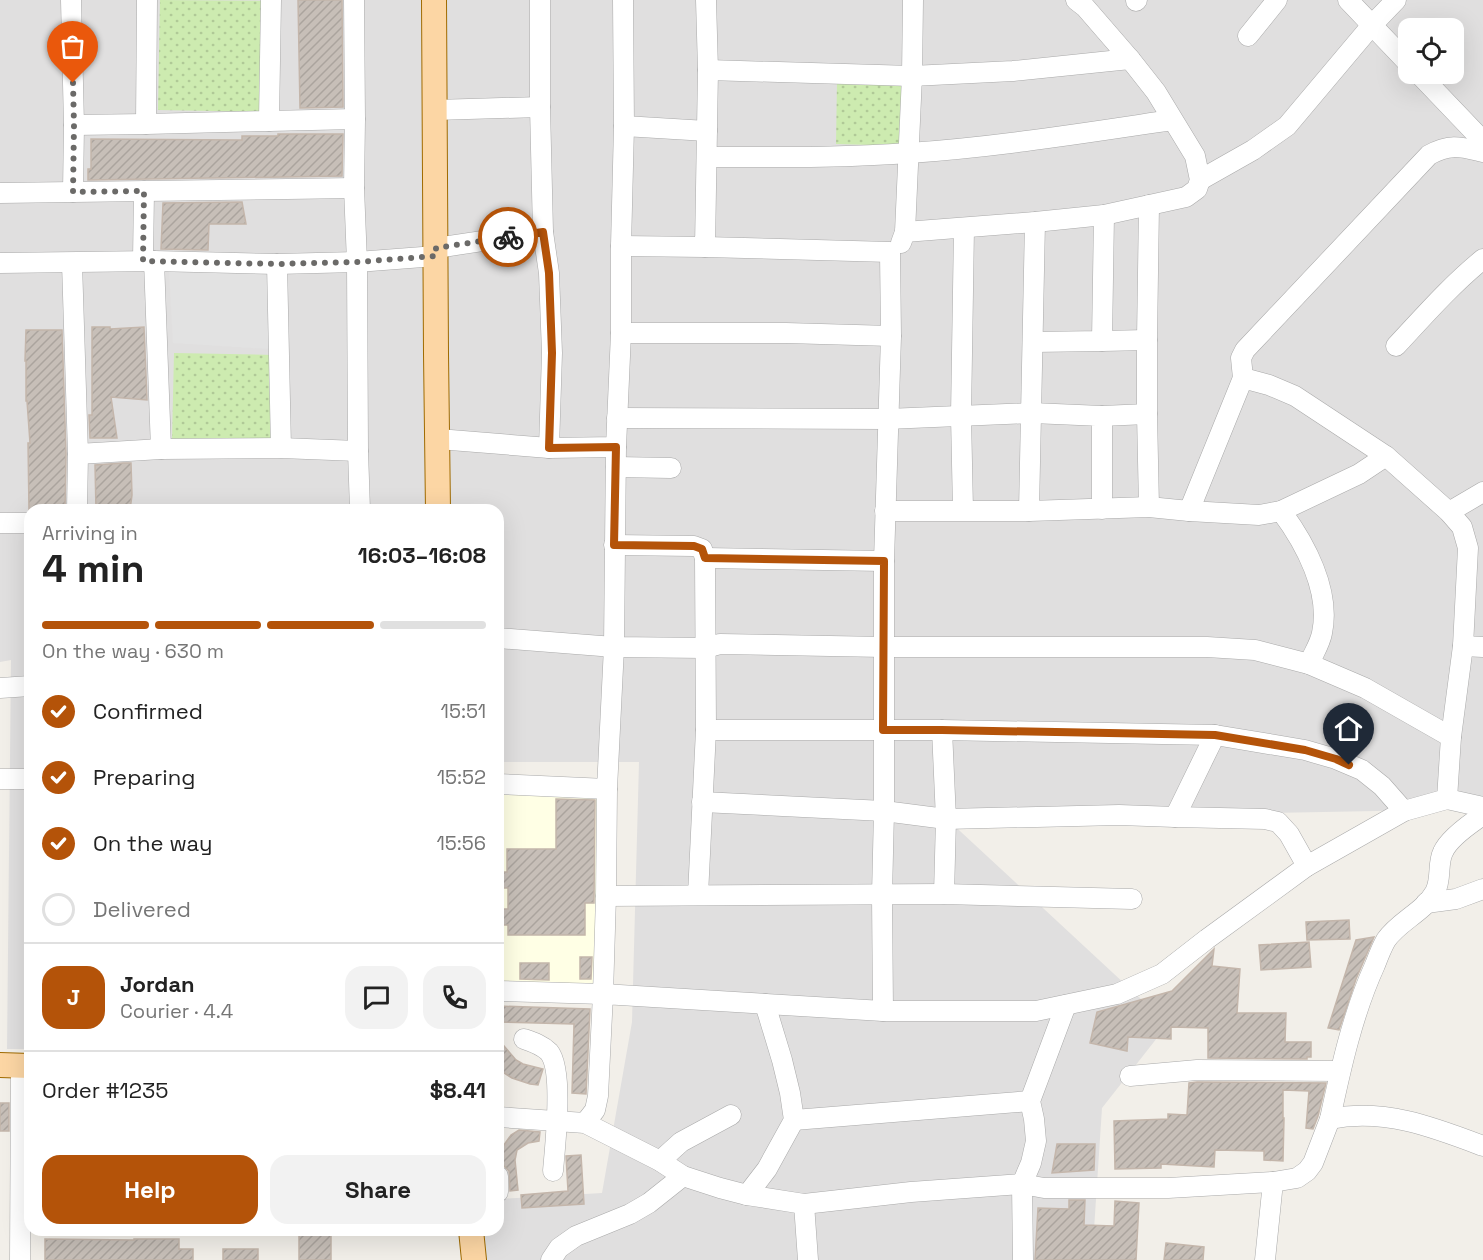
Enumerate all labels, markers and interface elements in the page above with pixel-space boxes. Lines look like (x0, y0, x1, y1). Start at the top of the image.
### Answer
map controls (1398, 18, 1464, 84)
button: locate (1398, 18, 1464, 84)
pin (47, 21, 98, 83)
icon: bag (56, 30, 89, 63)
courier (478, 207, 538, 267)
icon: bike (492, 221, 525, 254)
text: Arriving in (42, 520, 138, 546)
text: 16:03–16:08 (358, 541, 486, 569)
text: 4 min (42, 544, 144, 593)
text: On the way · 630 m (42, 638, 224, 664)
icon: check (42, 695, 75, 728)
text: Confirmed (93, 697, 203, 725)
text: 15:51 (441, 698, 486, 724)
pin (1323, 703, 1374, 765)
icon: home (1332, 712, 1365, 745)
icon: check (42, 761, 75, 794)
text: Preparing (93, 763, 195, 791)
text: 15:52 (437, 764, 486, 790)
icon: check (42, 827, 75, 860)
text: On the way (93, 829, 212, 857)
text: 15:56 (436, 830, 486, 856)
text: Delivered (93, 895, 191, 923)
button: chat (345, 966, 408, 1029)
button: phone (423, 966, 486, 1029)
text: Jordan (120, 970, 195, 998)
text: J (67, 983, 80, 1011)
text: Courier · 4.4 (120, 998, 233, 1024)
text: Order #1235 (42, 1076, 168, 1104)
text: $8.41 (430, 1076, 486, 1104)
button: Help (42, 1155, 258, 1224)
button: Share (270, 1155, 486, 1224)

